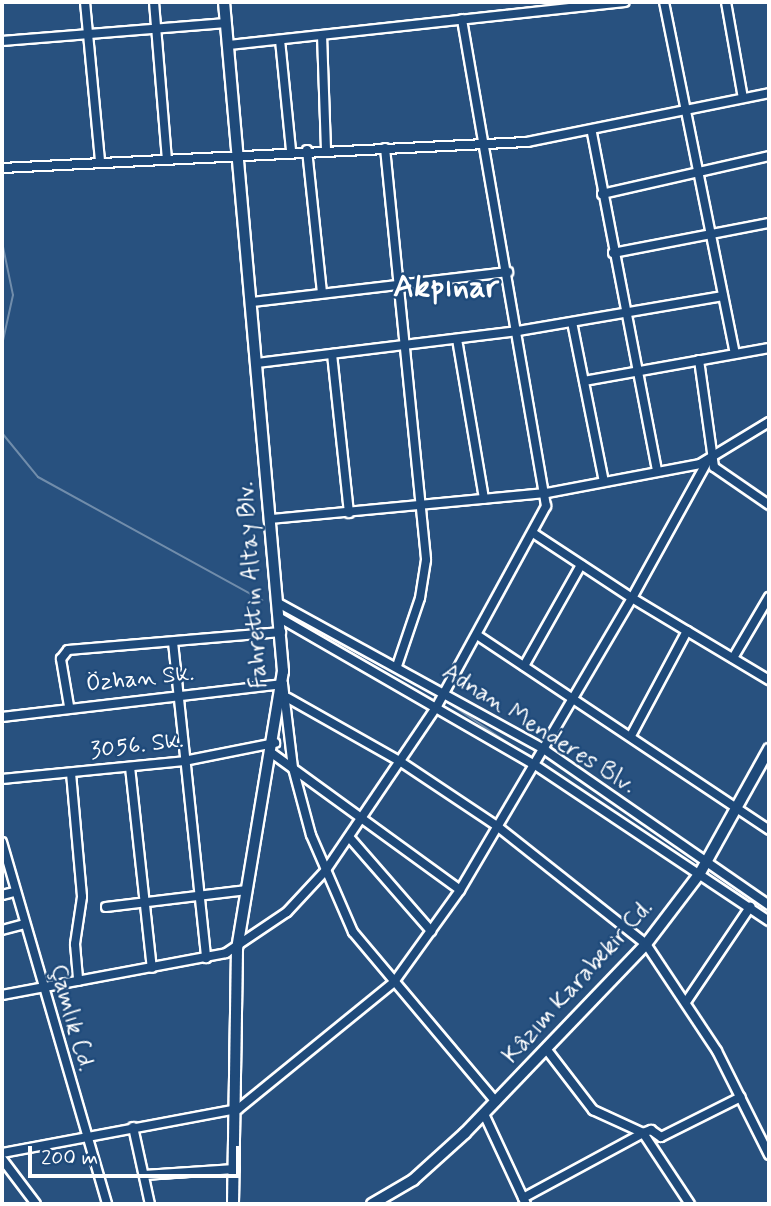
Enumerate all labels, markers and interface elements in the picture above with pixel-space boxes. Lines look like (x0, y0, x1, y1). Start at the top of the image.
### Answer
district label: Akpınar (393, 268, 499, 306)
street label: Fahrettin Altay Blv. (232, 483, 274, 687)
street label: Özhan Sk. (84, 659, 196, 699)
street label: Adnan Menderes Blv. (438, 659, 640, 799)
street label: 3056. Sk. (89, 726, 185, 766)
street label: Kâzım Karabekir Cd. (496, 893, 660, 1071)
street label: Çamlık Cd. (42, 960, 100, 1076)
scale bar (32, 1132, 243, 1176)
text: 200 m (41, 1144, 98, 1172)

